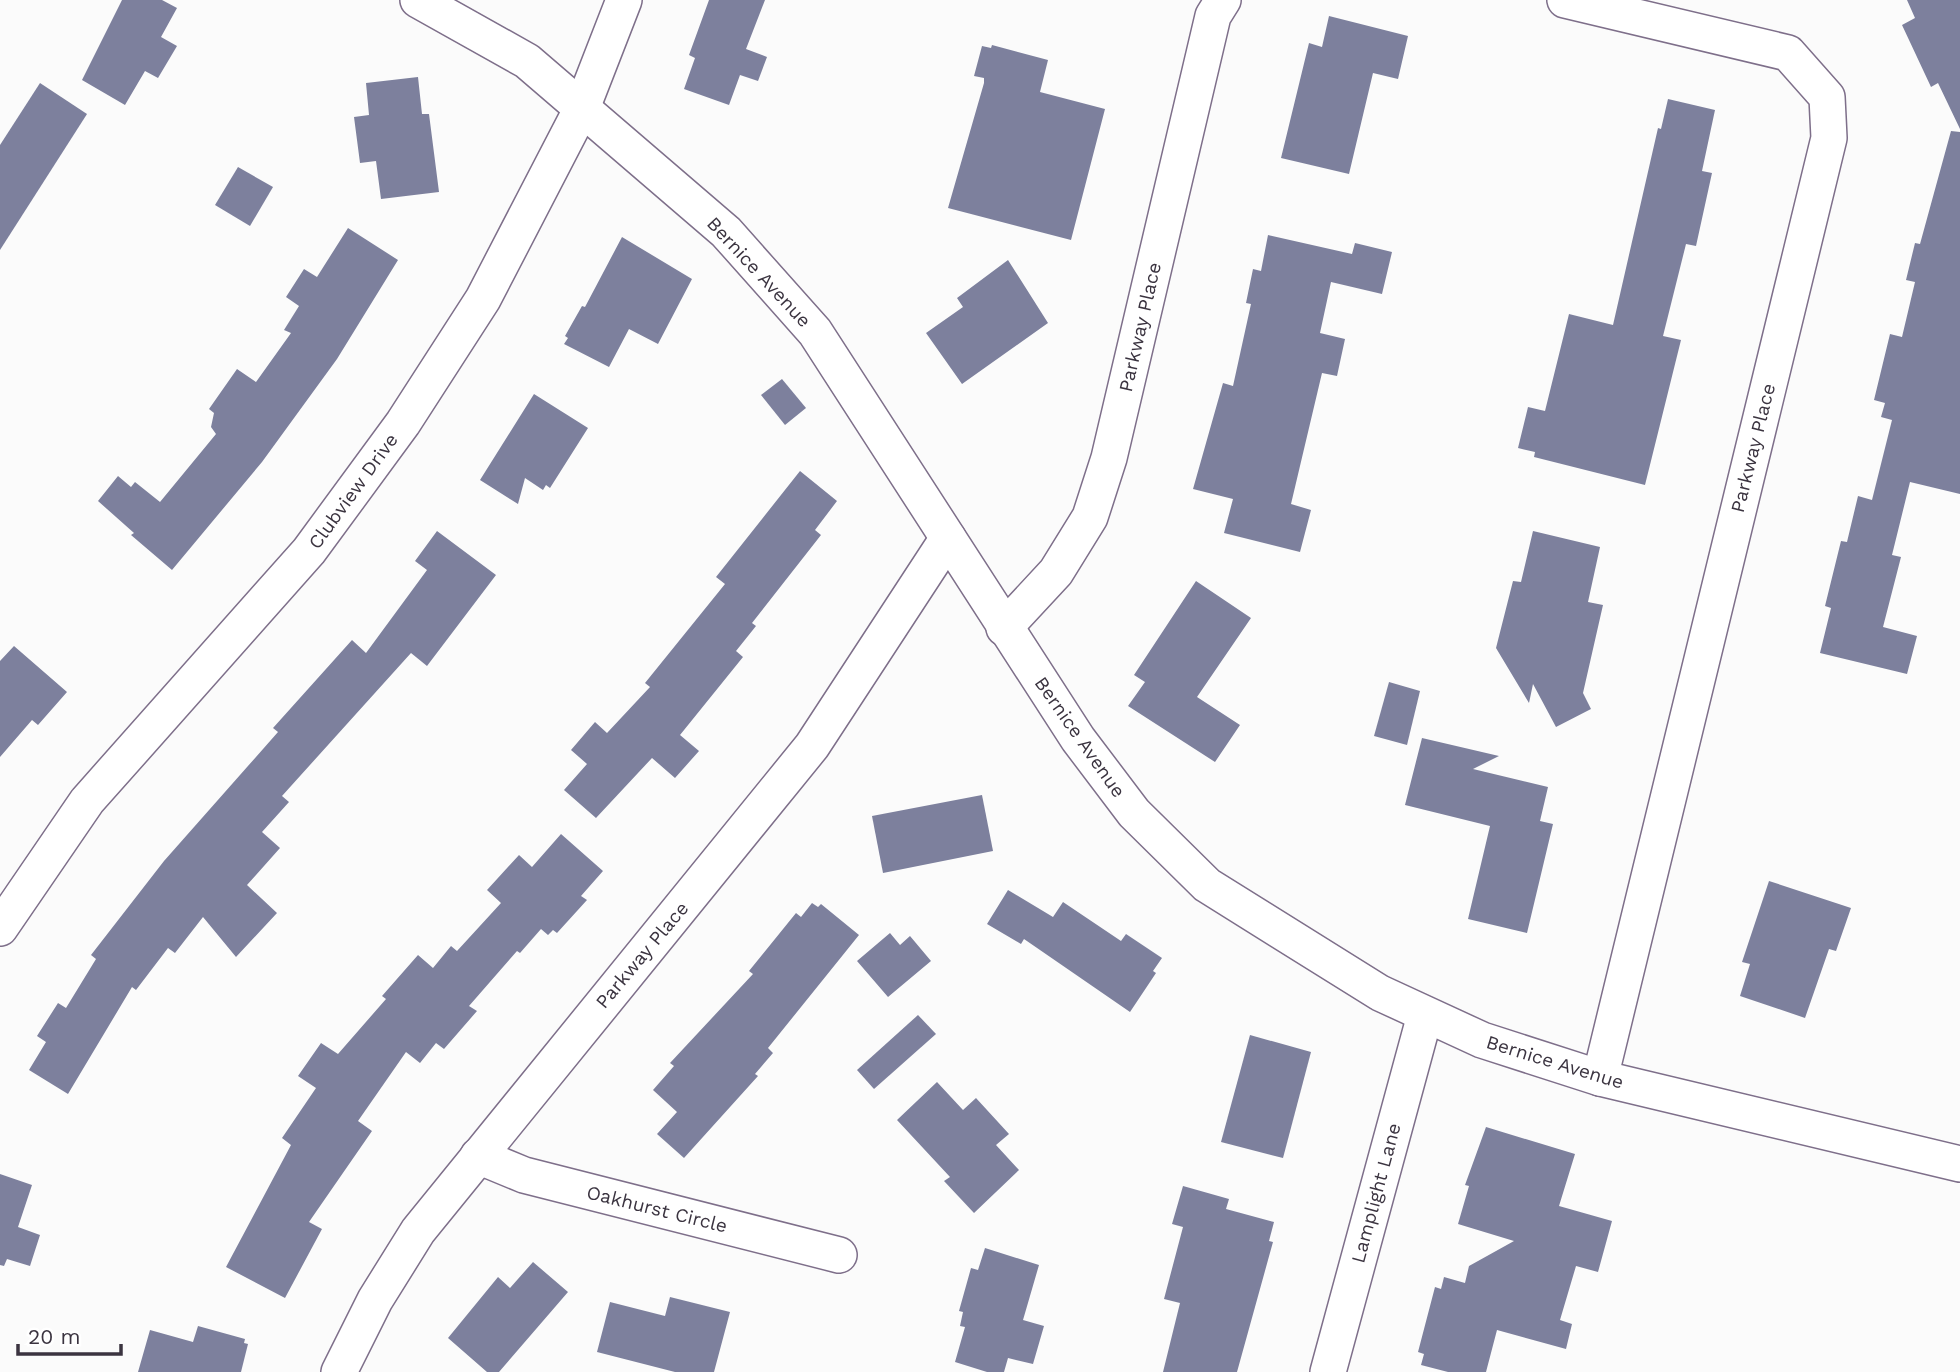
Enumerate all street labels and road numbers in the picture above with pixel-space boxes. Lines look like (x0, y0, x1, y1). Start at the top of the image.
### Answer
street label: Bernice Avenue (702, 212, 816, 332)
street label: Parkway Place (1114, 260, 1166, 394)
street label: Parkway Place (1726, 381, 1780, 515)
street label: Clubview Drive (303, 429, 403, 553)
street label: Bernice Avenue (1030, 672, 1130, 802)
street label: Parkway Place (591, 897, 693, 1013)
street label: Bernice Avenue (1484, 1030, 1626, 1094)
street label: Lamplight Lane (1346, 1120, 1406, 1266)
street label: Oakhurst Circle (584, 1180, 730, 1238)

